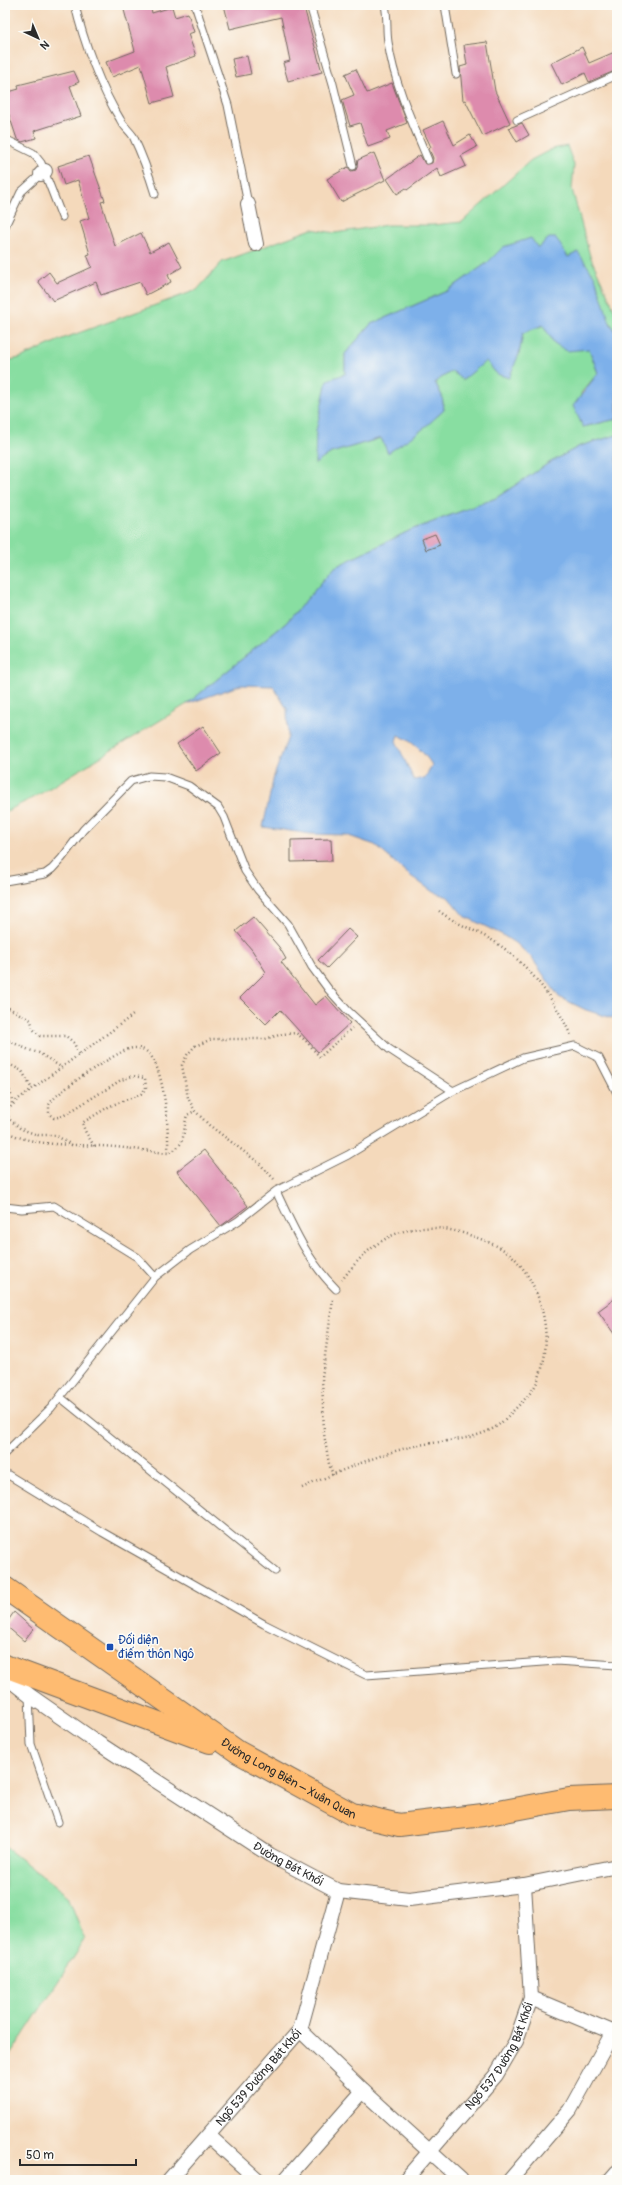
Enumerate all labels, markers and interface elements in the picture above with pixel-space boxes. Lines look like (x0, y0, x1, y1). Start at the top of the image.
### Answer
north arrow (18, 18, 58, 58)
text: N (37, 38, 52, 52)
place label: Đối diện điếm thôn Ngô (118, 1632, 195, 1662)
marker: Đối diện điếm thôn Ngô (105, 1642, 115, 1652)
street label: Đường Long Biên – Xuân Quan (218, 1735, 357, 1823)
street label: Đường Bát Khối (250, 1839, 326, 1890)
street label: Ngõ 537 Đường Bát Khối (462, 2001, 537, 2113)
street label: Ngõ 539 Đường Bát Khối (213, 2026, 305, 2129)
scale bar (20, 2141, 136, 2167)
text: 50 m (26, 2148, 54, 2163)

